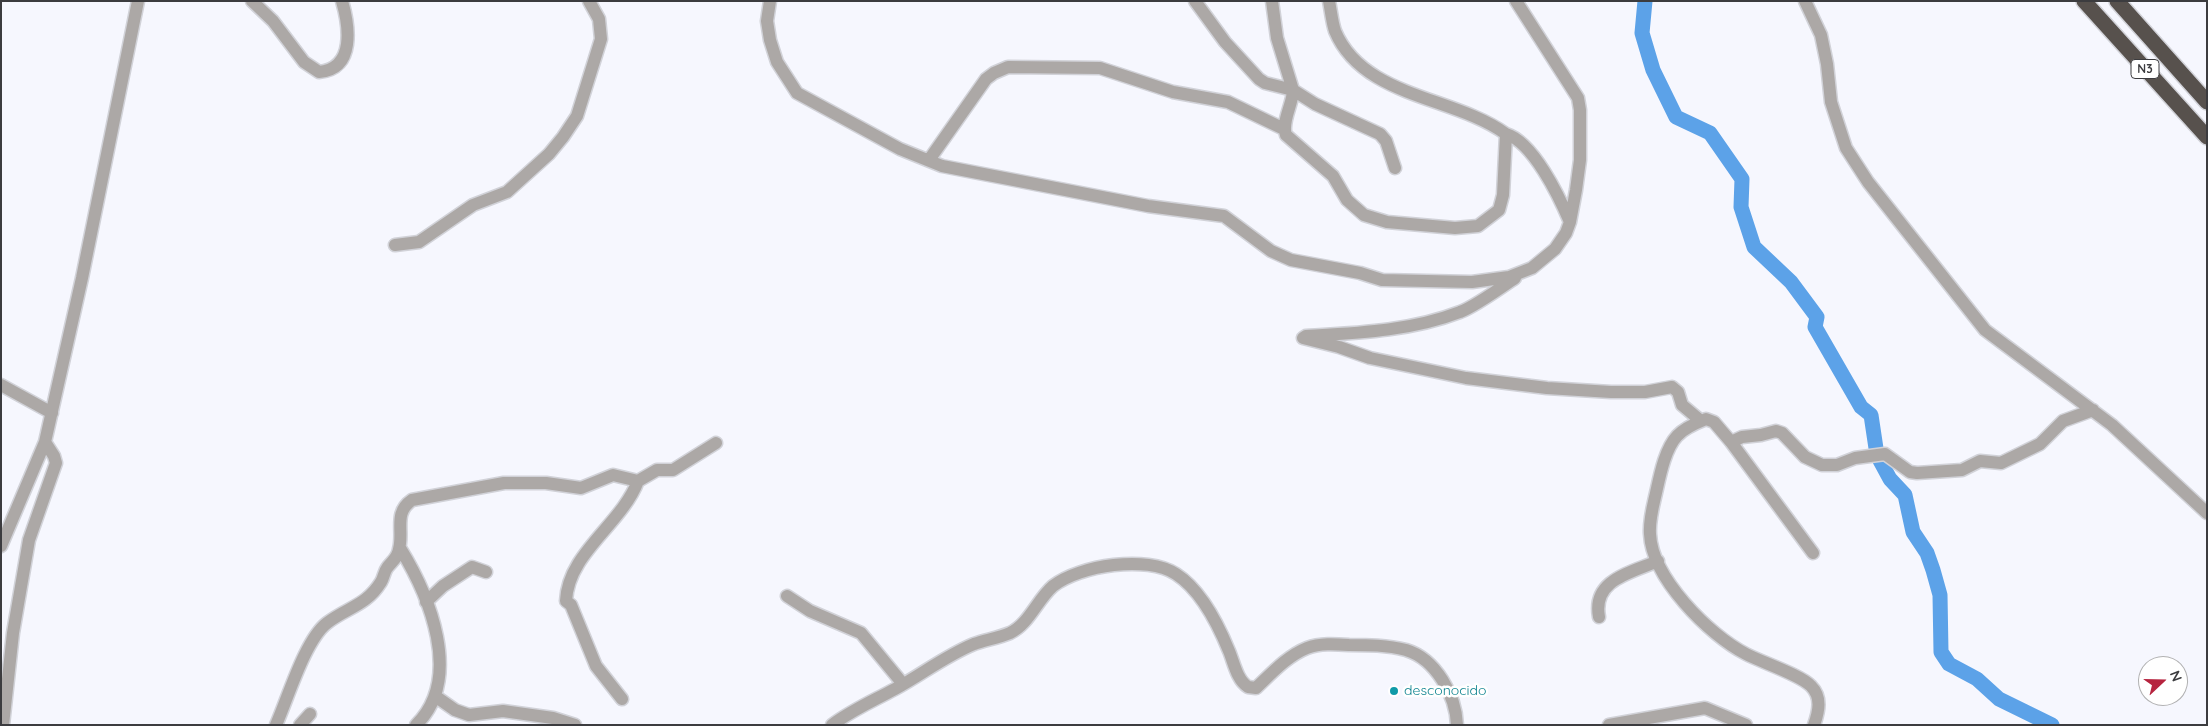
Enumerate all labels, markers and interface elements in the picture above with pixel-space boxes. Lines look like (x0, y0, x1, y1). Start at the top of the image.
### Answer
road number: N3 (2131, 60, 2159, 78)
north arrow (2138, 656, 2188, 706)
text: N (2166, 668, 2186, 684)
place label: desconocido (1404, 683, 1486, 699)
marker: desconocido (1388, 685, 1400, 697)

